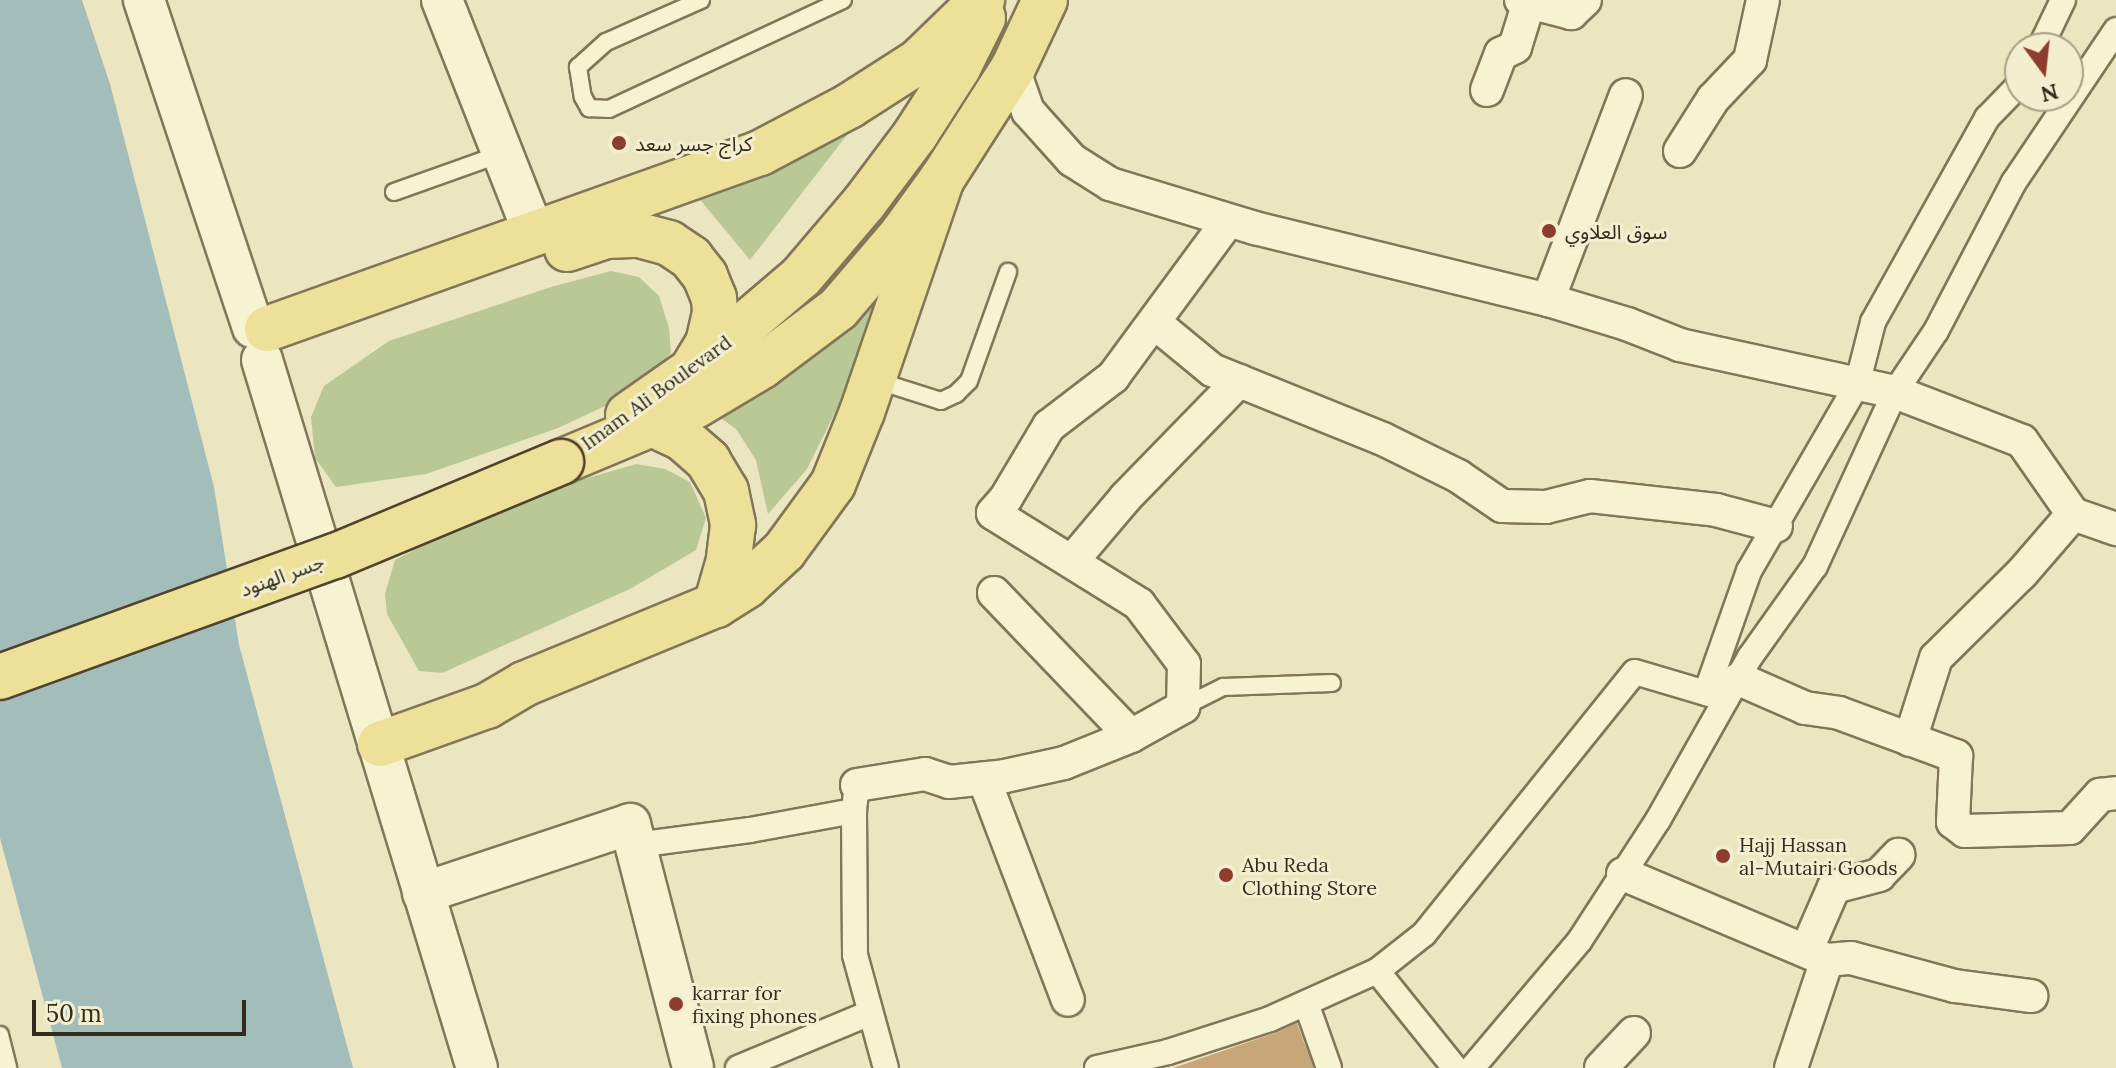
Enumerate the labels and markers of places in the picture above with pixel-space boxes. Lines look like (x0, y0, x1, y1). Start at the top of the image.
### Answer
place label: كراج جسر سعد (635, 131, 752, 155)
marker: كراج جسر سعد (610, 134, 628, 152)
place label: سوق العلاوي (1565, 219, 1667, 243)
marker: سوق العلاوي (1540, 222, 1558, 240)
place label: Hajj Hassan al-Mutairi Goods (1739, 832, 1898, 879)
marker: Hajj Hassan al-Mutairi Goods (1714, 847, 1732, 865)
place label: Abu Reda Clothing Store (1242, 852, 1377, 899)
marker: Abu Reda Clothing Store (1217, 866, 1235, 884)
place label: karrar for fixing phones (692, 980, 817, 1027)
marker: karrar for fixing phones (667, 995, 685, 1013)

